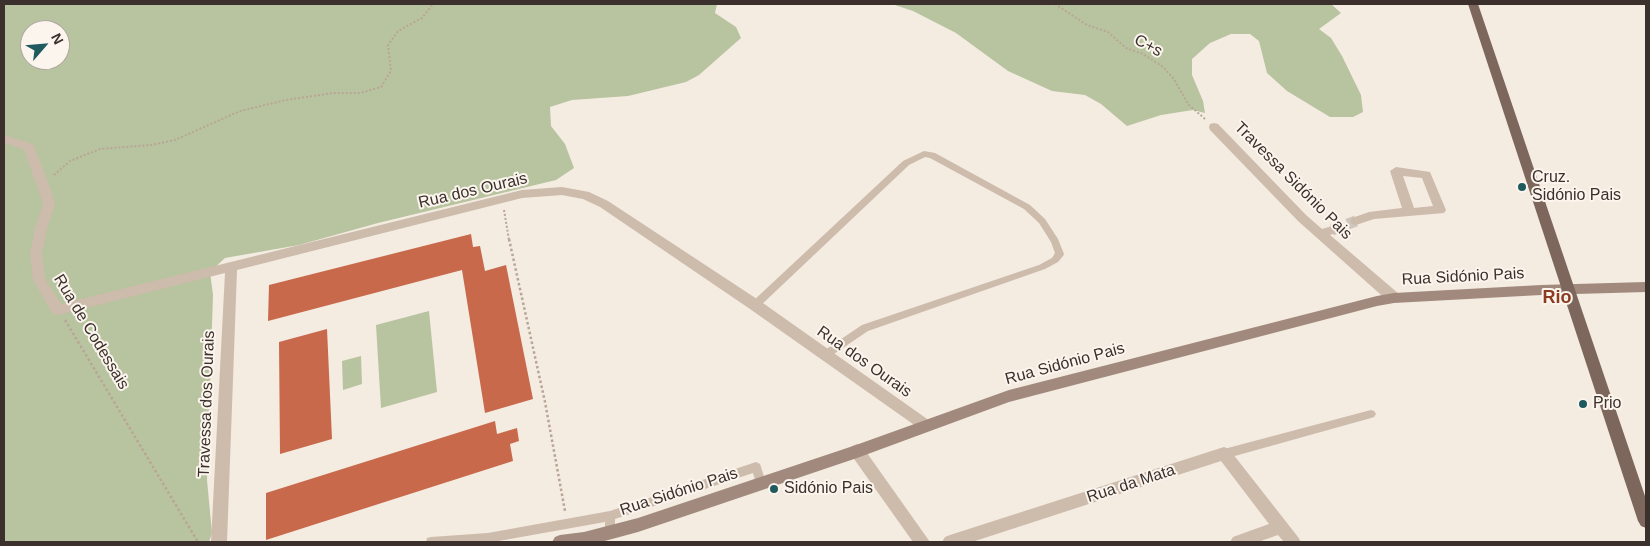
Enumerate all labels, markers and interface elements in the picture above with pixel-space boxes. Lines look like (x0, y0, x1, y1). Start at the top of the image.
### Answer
north arrow (20, 20, 70, 70)
text: N (48, 31, 67, 47)
street label: C+s (1131, 31, 1165, 61)
street label: Travessa Sidónio Pais (1230, 118, 1356, 244)
place label: Cruz. Sidónio Pais (1532, 168, 1621, 206)
street label: Rua dos Ourais (417, 169, 529, 213)
marker: Cruz. Sidónio Pais (1516, 181, 1528, 193)
street label: Rua Sidónio Pais (1401, 264, 1525, 290)
street label: Rua de Codessais (49, 271, 133, 393)
district label: Rio (1543, 287, 1571, 309)
street label: Rua dos Ourais (813, 322, 915, 402)
street label: Travessa dos Ourais (195, 330, 219, 478)
street label: Rua Sidónio Pais (1003, 339, 1127, 389)
place label: Prio (1593, 394, 1621, 414)
marker: Prio (1577, 398, 1589, 410)
street label: Rua da Mata (1084, 461, 1178, 507)
street label: Rua Sidónio Pais (618, 464, 740, 520)
place label: Sidónio Pais (784, 479, 873, 499)
marker: Sidónio Pais (768, 483, 780, 495)

